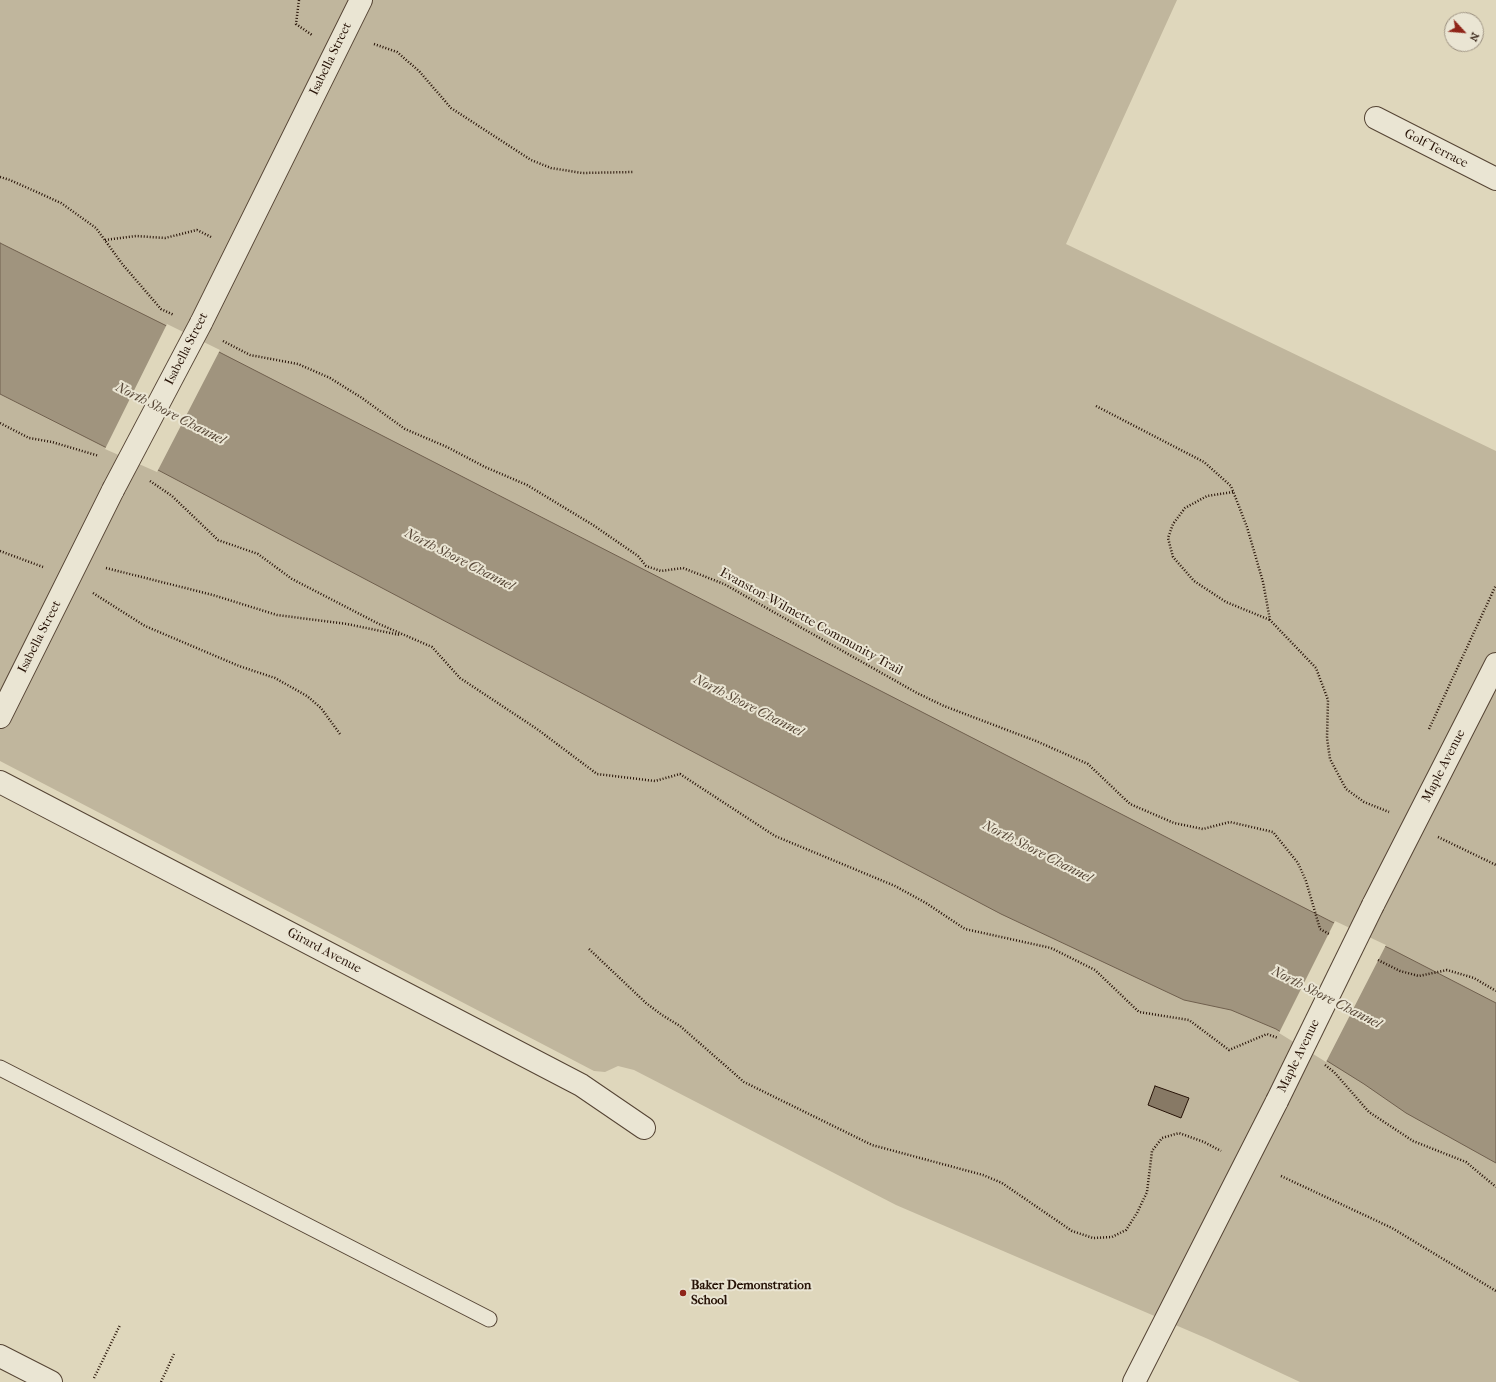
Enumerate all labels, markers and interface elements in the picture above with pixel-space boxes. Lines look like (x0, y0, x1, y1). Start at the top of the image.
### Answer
north arrow (1444, 12, 1484, 52)
street label: Isabella Street (307, 20, 355, 98)
text: N (1467, 30, 1482, 44)
street label: Golf Terrace (1401, 126, 1471, 172)
street label: Isabella Street (162, 310, 212, 388)
water label: North Shore Channel (112, 379, 228, 449)
water label: North Shore Channel (401, 525, 517, 595)
street label: Evanston-Wilmette Community Trail (717, 565, 905, 679)
street label: Isabella Street (15, 598, 65, 676)
water label: North Shore Channel (690, 671, 806, 741)
street label: Maple Avenue (1419, 727, 1469, 805)
water label: North Shore Channel (979, 817, 1095, 887)
street label: Girard Avenue (284, 925, 364, 977)
water label: North Shore Channel (1268, 963, 1384, 1033)
street label: Maple Avenue (1275, 1017, 1323, 1095)
place label: Baker Demonstration School (691, 1278, 811, 1309)
marker: Baker Demonstration School (678, 1288, 688, 1298)

